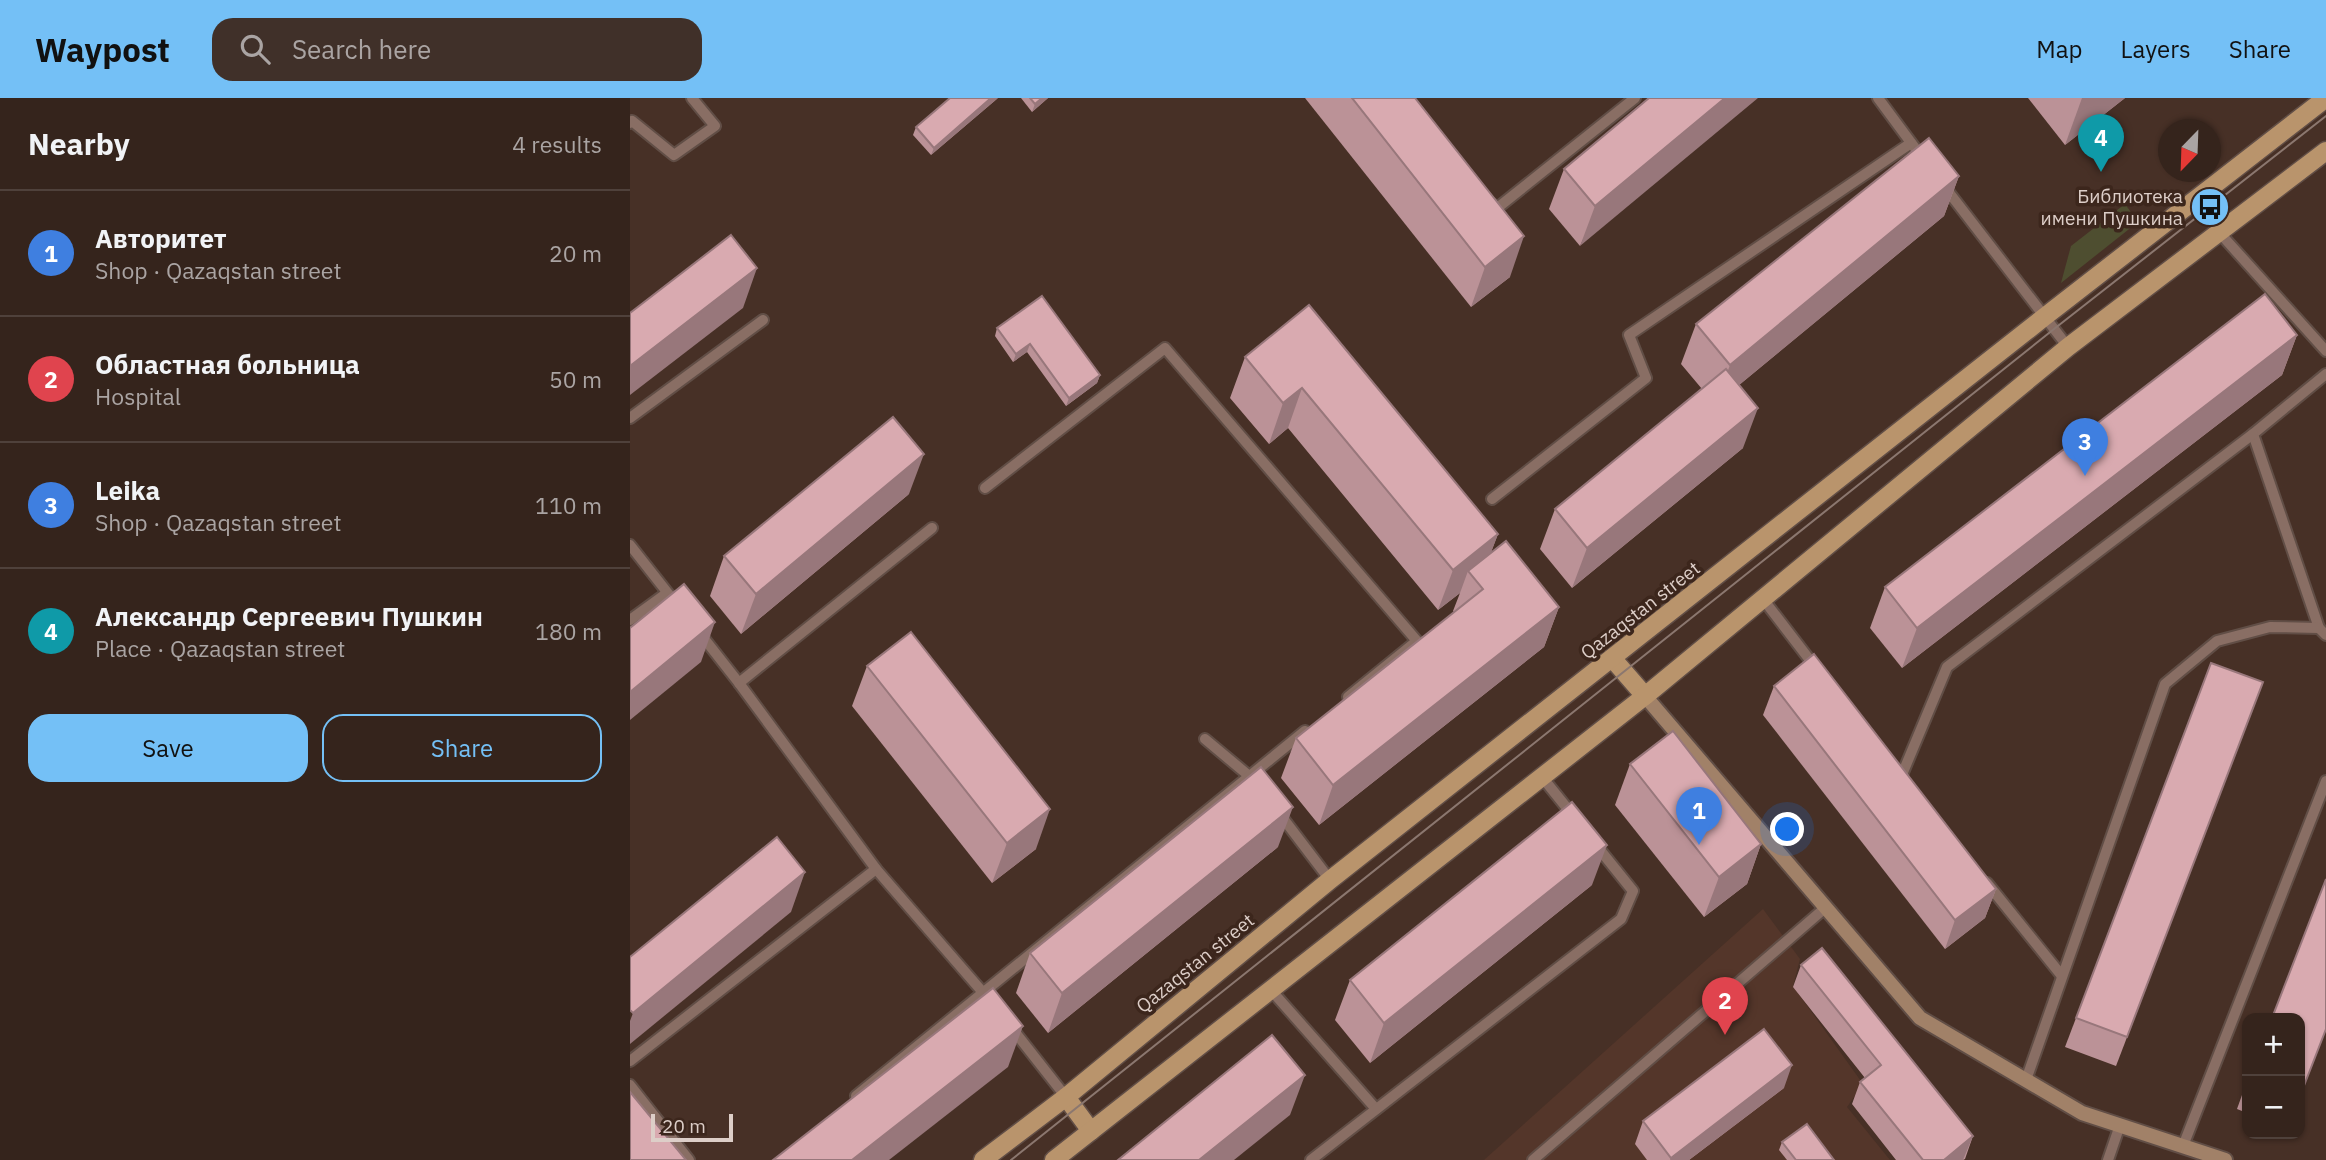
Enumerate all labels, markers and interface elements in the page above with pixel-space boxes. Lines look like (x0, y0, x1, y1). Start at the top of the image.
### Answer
search box (212, 18, 702, 81)
text: Waypost (35, 28, 170, 71)
icon: search (236, 30, 274, 68)
text: Search here (292, 32, 431, 66)
text: Map (2036, 33, 2083, 65)
text: Layers (2121, 33, 2191, 65)
text: Share (2229, 33, 2291, 65)
pin: 4 (2078, 114, 2124, 172)
north arrow (2158, 119, 2221, 182)
text: Nearby (28, 124, 130, 163)
text: 4 results (512, 129, 602, 159)
place label: Библиотека имени Пушкина (2041, 184, 2183, 230)
bus stop icon: Библиотека имени Пушкина (2189, 186, 2231, 228)
text: Авторитет (95, 221, 227, 255)
text: 1 (44, 238, 58, 268)
text: 20 m (549, 238, 602, 268)
text: Shop · Qazaqstan street (95, 255, 342, 285)
text: Областная больница (95, 347, 360, 381)
text: 2 (44, 364, 58, 394)
text: 50 m (549, 364, 602, 394)
text: Hospital (95, 381, 181, 411)
pin: 3 (2062, 418, 2108, 476)
text: Leika (95, 473, 160, 507)
text: 3 (44, 490, 58, 520)
text: 110 m (535, 490, 602, 520)
text: Shop · Qazaqstan street (95, 507, 342, 537)
street label: Qazaqstan street (1575, 556, 1705, 664)
text: Александр Сергеевич Пушкин (95, 599, 483, 633)
text: 4 (44, 616, 58, 646)
text: 180 m (535, 616, 602, 646)
text: Place · Qazaqstan street (95, 633, 345, 663)
button: Save (28, 714, 308, 782)
button: Share (322, 714, 602, 782)
pin: 1 (1676, 787, 1722, 845)
your location (1770, 812, 1804, 846)
street label: Qazaqstan street (1131, 908, 1259, 1018)
pin: 2 (1702, 977, 1748, 1035)
map controls (2242, 1013, 2305, 1139)
button: + (2242, 1013, 2305, 1076)
button: − (2242, 1076, 2305, 1139)
scale bar (651, 1111, 733, 1143)
text: 20 m (662, 1114, 706, 1138)

